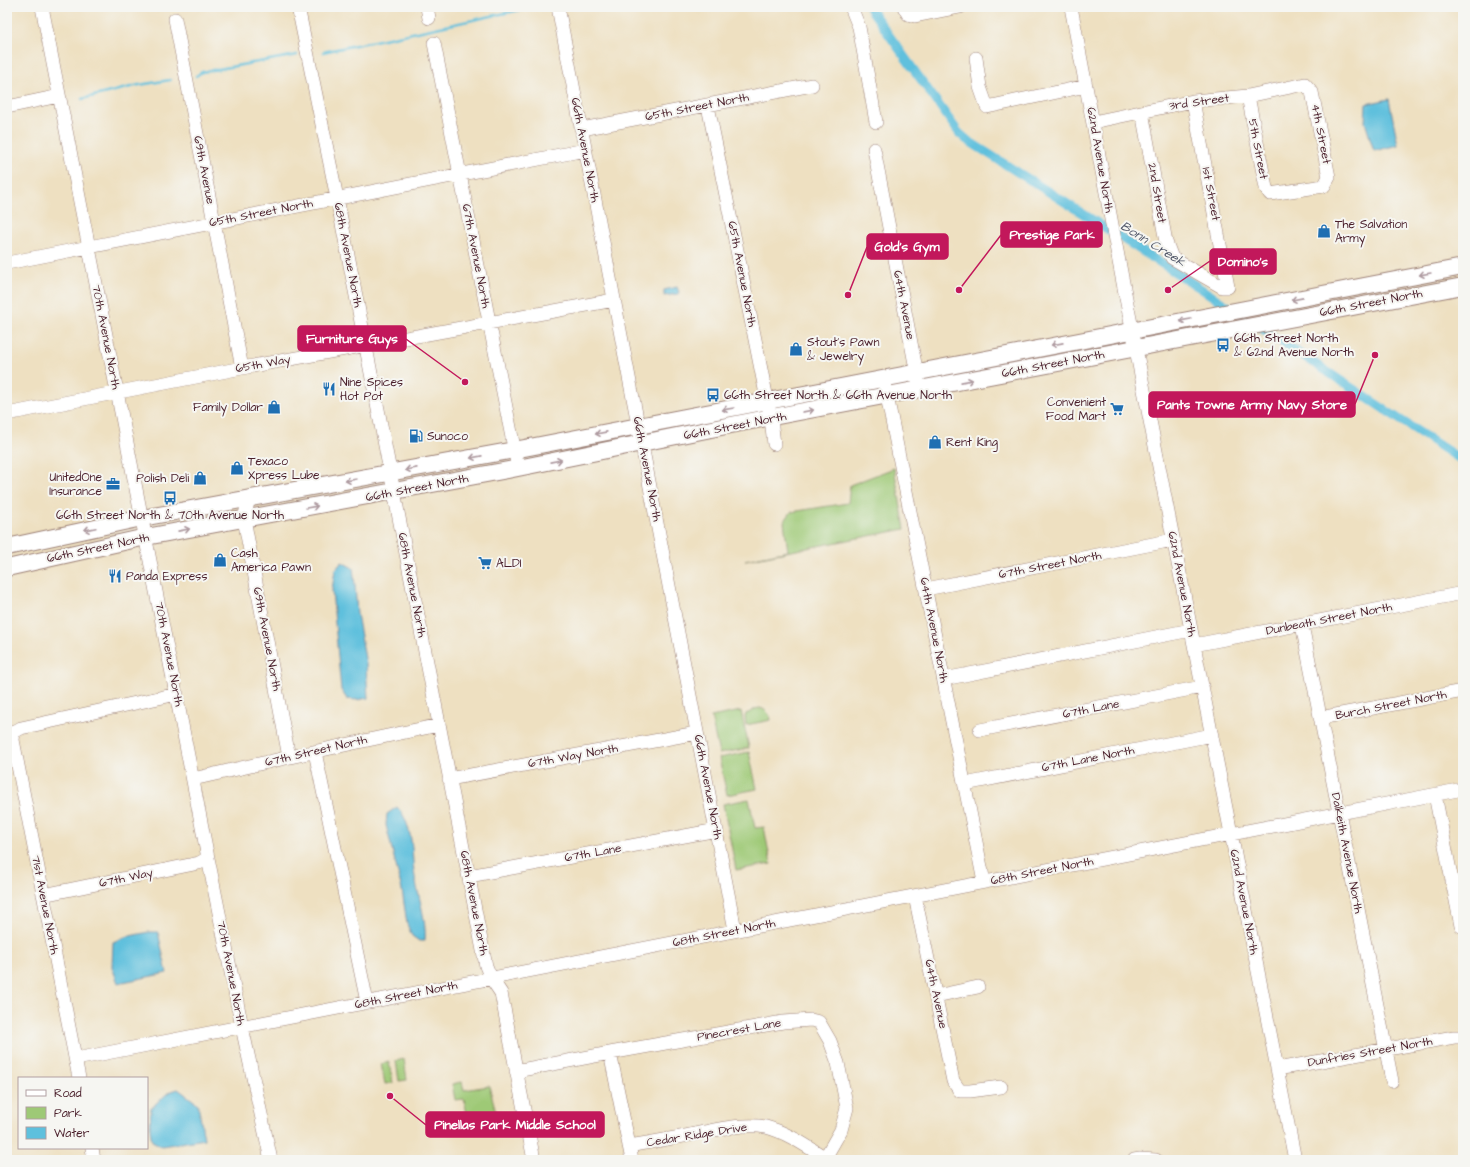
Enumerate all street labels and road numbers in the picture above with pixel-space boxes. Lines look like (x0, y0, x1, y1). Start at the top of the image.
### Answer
street label: 65th Street North (644, 89, 750, 125)
street label: 3rd Street (1168, 89, 1230, 115)
street label: 66th Avenue North (567, 96, 603, 204)
street label: 4th Street (1307, 103, 1335, 166)
street label: 62nd Avenue North (1082, 106, 1118, 214)
street label: 5th Street (1244, 117, 1272, 181)
street label: 69th Avenue (189, 135, 219, 206)
street label: 2nd Street (1143, 162, 1171, 225)
street label: 1st Street (1197, 166, 1225, 222)
street label: 65th Street North (208, 195, 314, 231)
street label: 68th Avenue North (330, 201, 367, 309)
street label: 67th Avenue North (458, 202, 494, 310)
street label: 65th Avenue North (723, 220, 761, 328)
street label: 64th Avenue (889, 269, 919, 342)
street label: 70th Avenue North (88, 283, 124, 391)
street label: 66th Street North (1318, 285, 1424, 321)
street label: 66th Street North (1000, 346, 1106, 382)
street label: 65th Way (234, 351, 292, 378)
street label: 66th Street North (682, 408, 788, 444)
street label: 66th Avenue North (629, 415, 665, 523)
street label: 66th Street North (364, 470, 470, 506)
street label: 66th Street North (45, 529, 151, 567)
street label: 62nd Avenue North (1163, 530, 1201, 638)
street label: 68th Avenue North (394, 531, 431, 639)
street label: 67th Street North (997, 547, 1103, 583)
street label: 64th Avenue North (915, 576, 953, 684)
street label: 69th Avenue North (249, 586, 285, 692)
street label: Dunbeath Street North (1264, 598, 1394, 640)
street label: 70th Avenue North (151, 600, 187, 708)
street label: Burch Street North (1334, 686, 1448, 724)
street label: 67th Lane (1061, 695, 1121, 723)
street label: 67th Street North (263, 731, 369, 771)
street label: 66th Avenue North (690, 733, 726, 841)
street label: 67th Way North (527, 740, 619, 773)
street label: 67th Lane North (1040, 742, 1136, 776)
street label: Dalkeith Avenue North (1327, 791, 1367, 915)
street label: 67th Lane (563, 840, 623, 866)
street label: 62nd Avenue North (1225, 848, 1263, 956)
street label: 68th Avenue North (456, 849, 493, 957)
street label: 68th Street North (989, 853, 1095, 889)
street label: 71st Avenue North (27, 854, 63, 956)
street label: 67th Way (98, 864, 155, 893)
street label: 68th Street North (671, 915, 777, 951)
street label: 70th Avenue North (213, 919, 249, 1027)
street label: 64th Avenue (920, 958, 952, 1031)
street label: 68th Street North (353, 977, 459, 1013)
street label: Pinecrest Lane (696, 1014, 783, 1046)
street label: Dunfries Street North (1306, 1033, 1434, 1071)
street label: Cedar Ridge Drive (645, 1119, 749, 1152)

